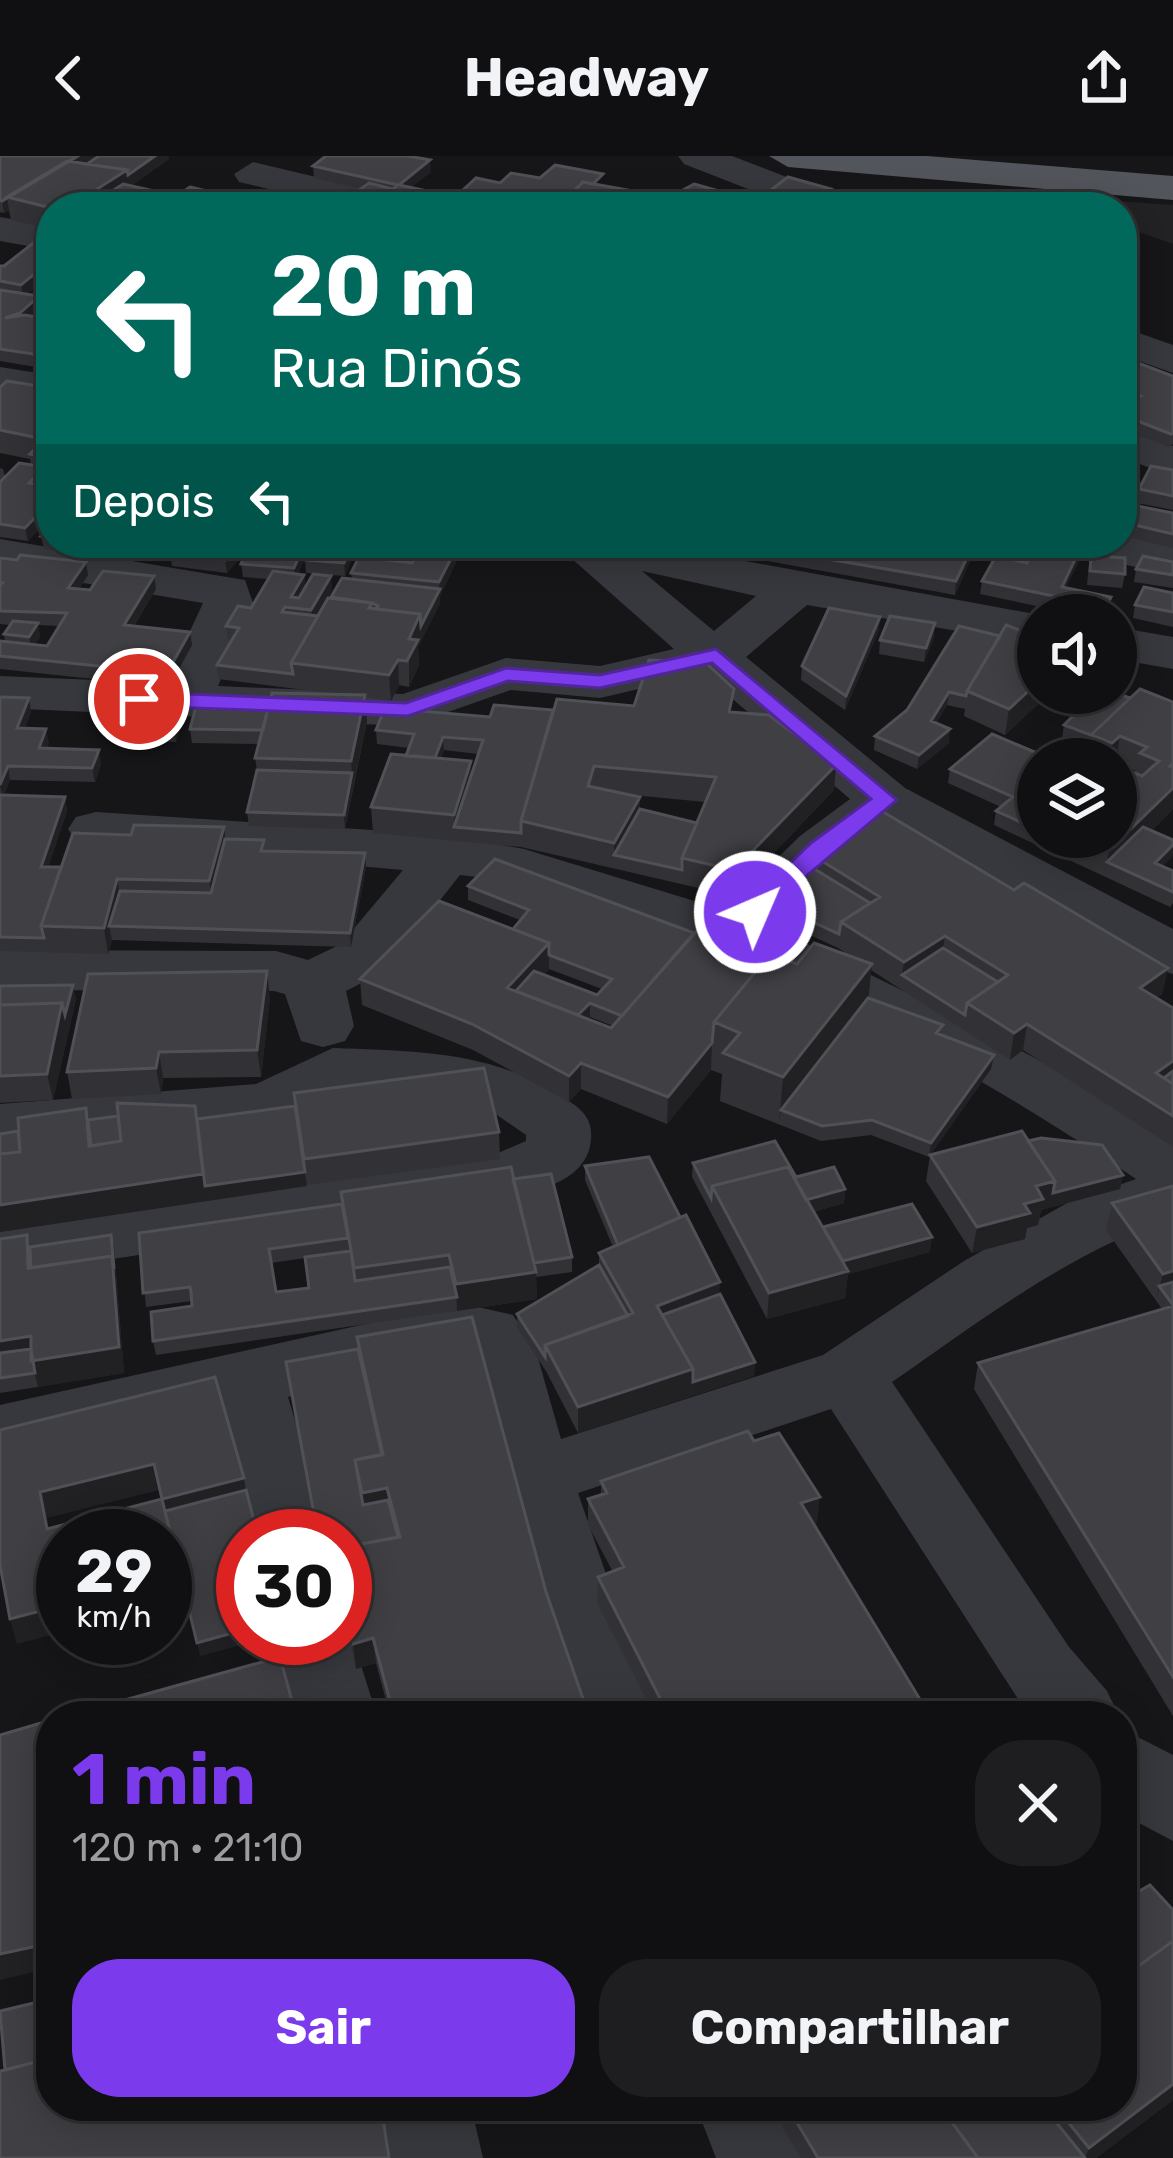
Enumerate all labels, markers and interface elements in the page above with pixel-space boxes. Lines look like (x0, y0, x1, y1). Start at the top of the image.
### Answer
icon: back (36, 45, 102, 111)
icon: share (1071, 45, 1137, 111)
text: Headway (464, 46, 709, 110)
text: 20 m (270, 236, 477, 336)
icon: left (72, 240, 228, 396)
text: Rua Dinós (270, 337, 522, 401)
icon: left (239, 468, 305, 534)
text: Depois (72, 475, 215, 528)
map controls (1017, 594, 1137, 858)
button: sound (1017, 594, 1137, 714)
pin (88, 648, 190, 750)
icon: arrive (106, 666, 172, 732)
button: layers (1017, 738, 1137, 858)
position arrow (692, 849, 818, 975)
speed limit sign: 30 (216, 1509, 372, 1665)
text: 29 (75, 1536, 153, 1607)
text: km/h (77, 1599, 151, 1635)
text: 1 min (72, 1737, 256, 1822)
button: close (975, 1740, 1101, 1866)
text: 120 m · 21:10 (72, 1825, 304, 1871)
button: Sair (72, 1959, 575, 2097)
button: Compartilhar (599, 1959, 1101, 2097)

